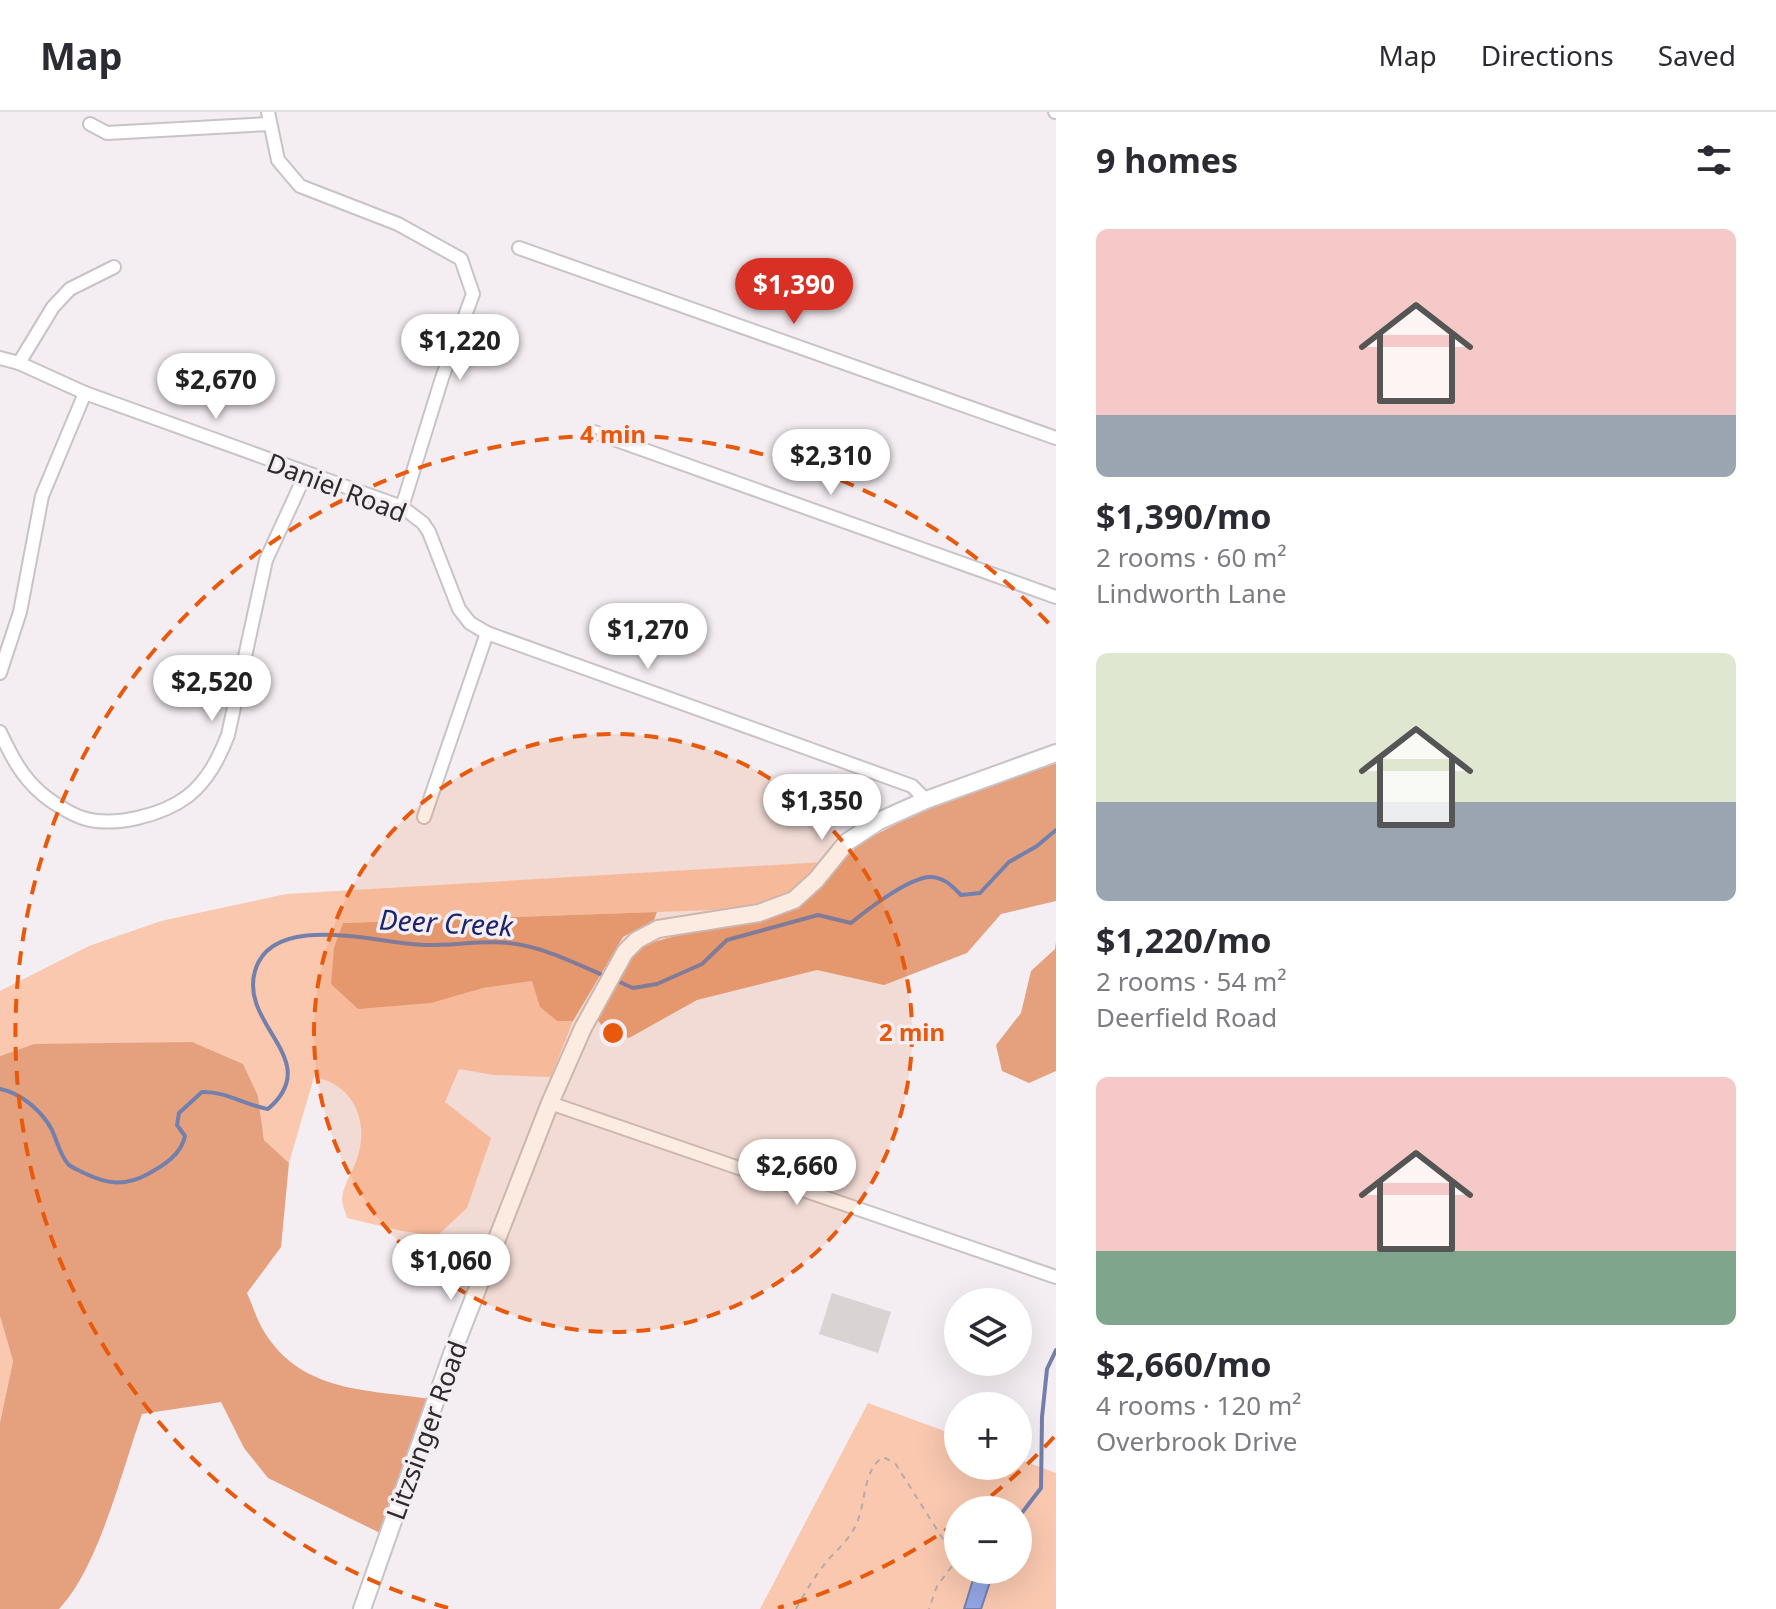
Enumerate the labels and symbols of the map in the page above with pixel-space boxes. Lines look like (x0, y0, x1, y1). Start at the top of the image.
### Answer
pin: $1,390 (729, 258, 859, 326)
pin: $1,220 (395, 314, 525, 382)
pin: $2,670 (151, 353, 281, 421)
text: 4 min (580, 417, 646, 450)
pin: $2,310 (766, 429, 896, 497)
street label: Daniel Road (262, 444, 412, 530)
pin: $1,270 (583, 603, 713, 671)
pin: $2,520 (147, 655, 277, 723)
pin: $1,350 (757, 774, 887, 842)
water label: Deer Creek (378, 900, 515, 945)
text: 2 min (879, 1015, 945, 1048)
centre of rings (599, 1019, 627, 1047)
pin: $2,660 (732, 1139, 862, 1207)
pin: $1,060 (386, 1234, 516, 1302)
street label: Litzsinger Road (377, 1336, 475, 1524)

